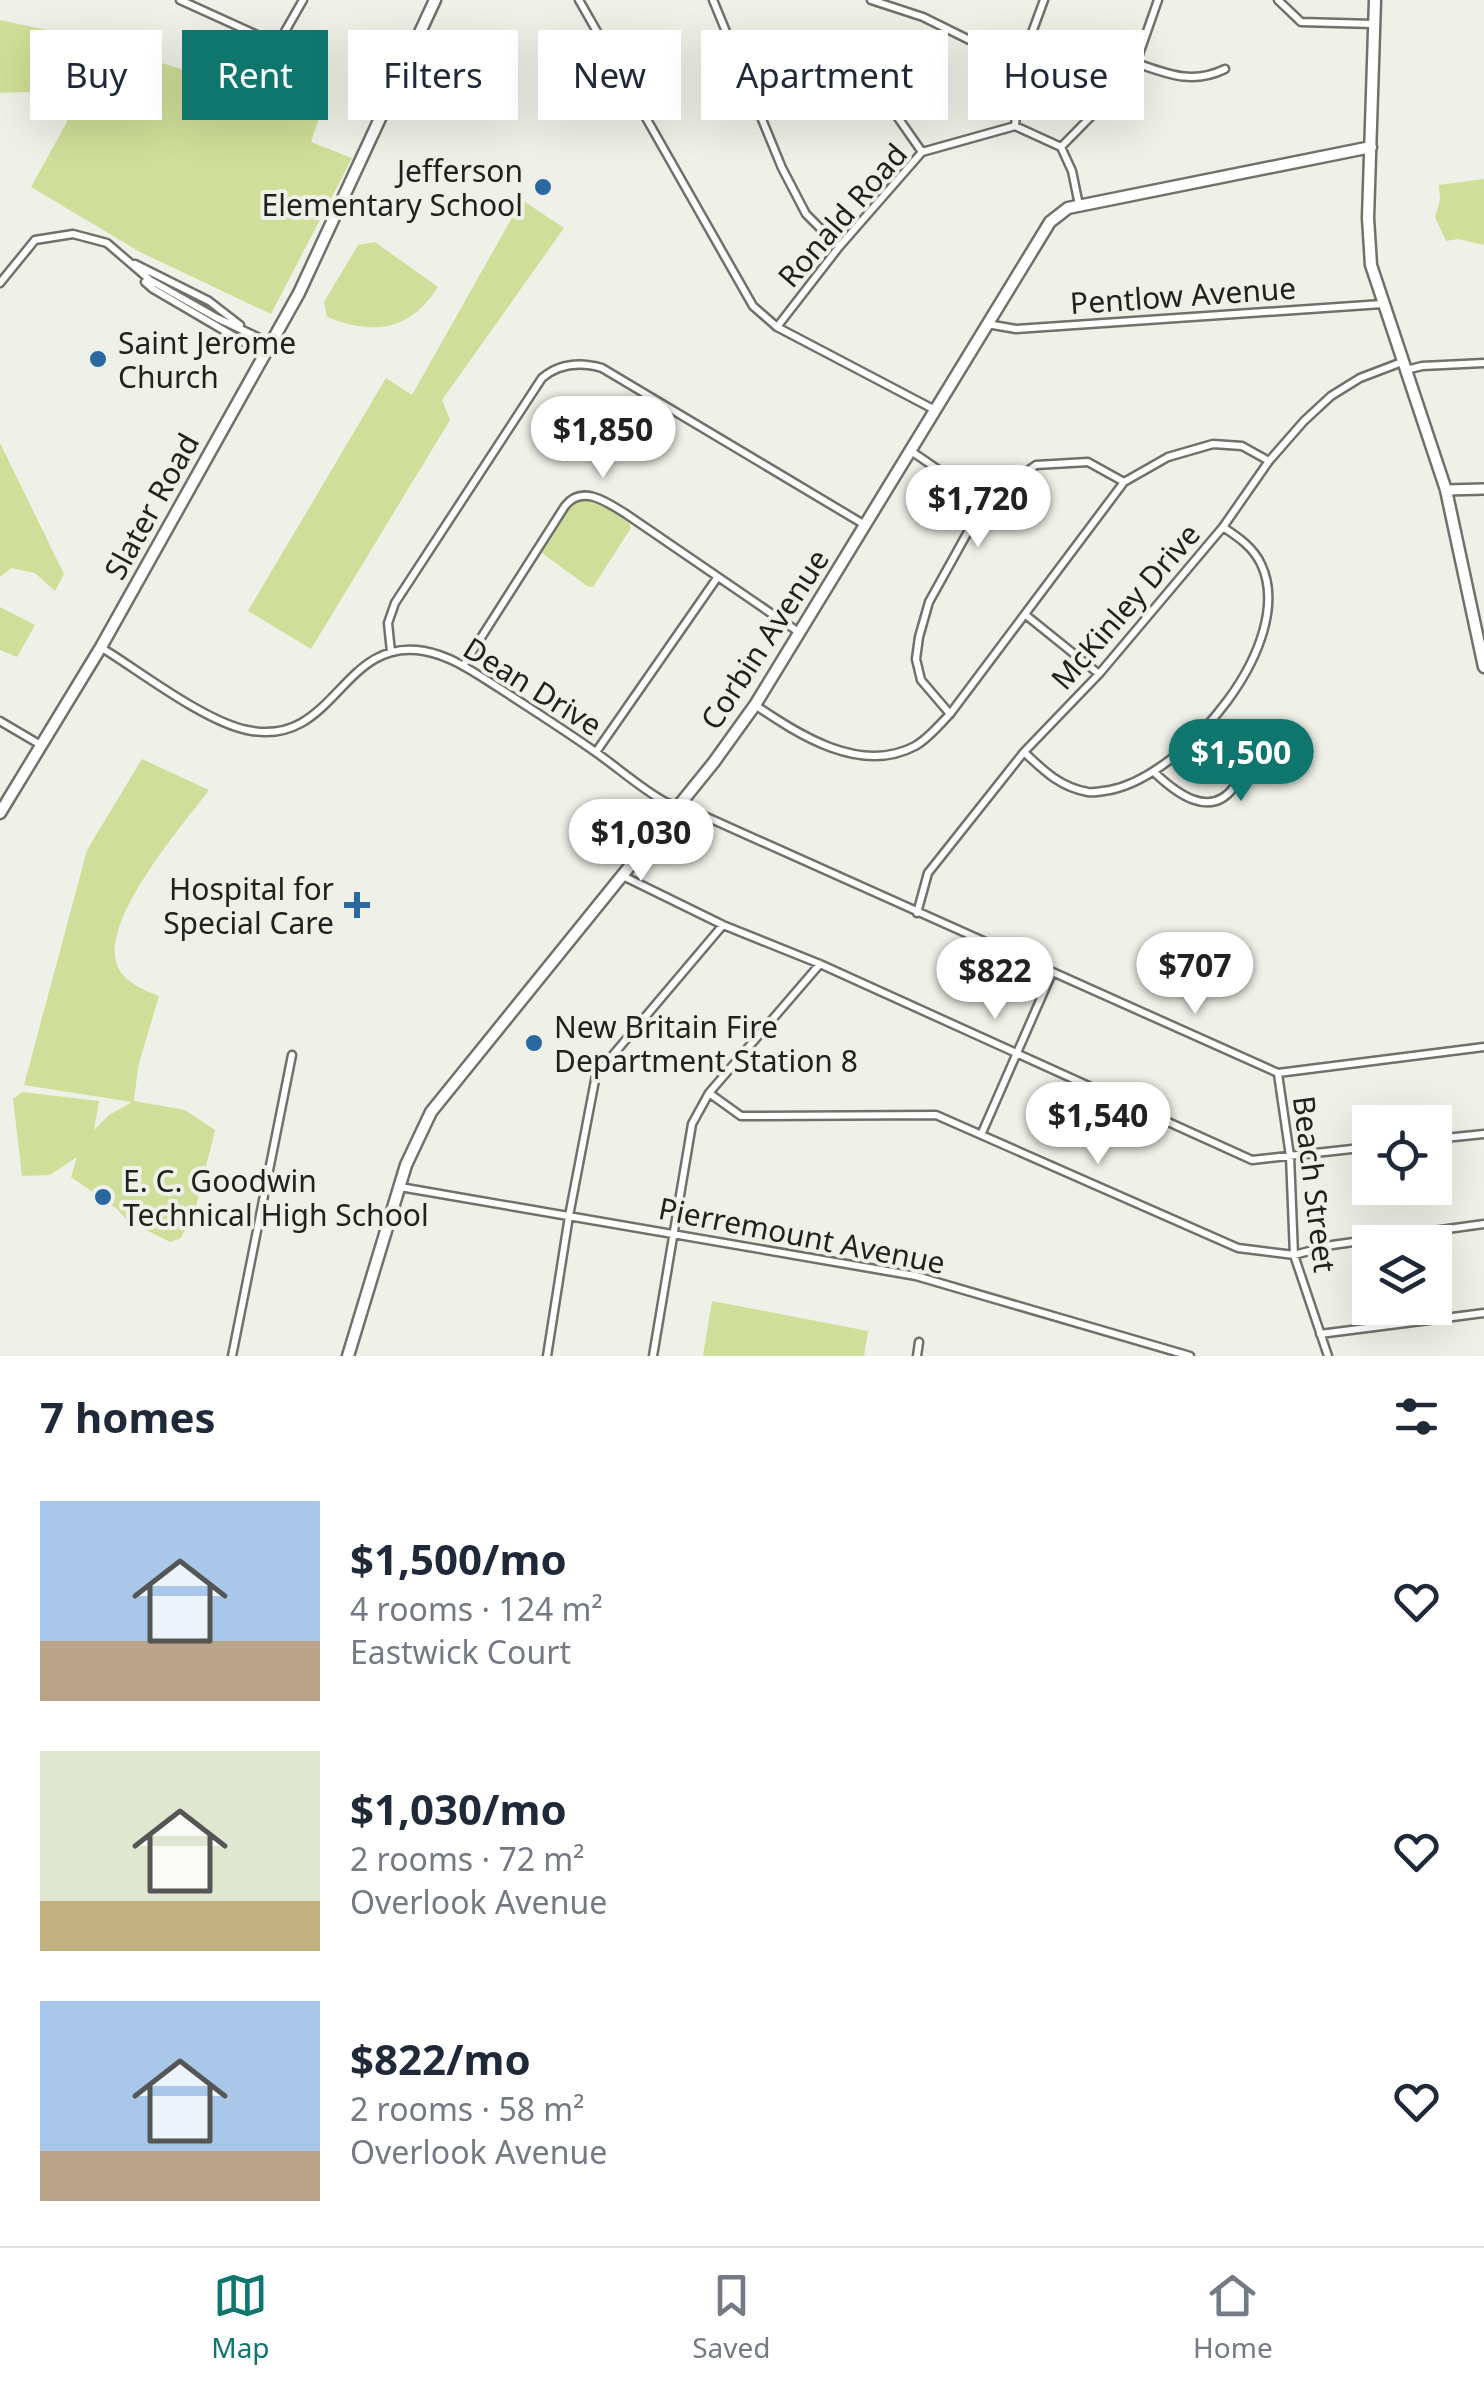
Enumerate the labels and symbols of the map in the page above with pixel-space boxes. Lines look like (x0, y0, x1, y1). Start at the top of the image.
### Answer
street label: Ronald Road (768, 134, 916, 296)
place label: Jefferson Elementary School (262, 150, 523, 225)
marker: Jefferson Elementary School (532, 176, 554, 198)
street label: Pentlow Avenue (1069, 267, 1297, 323)
place label: Saint Jerome Church (118, 322, 296, 397)
marker: Saint Jerome Church (87, 348, 109, 370)
pin: $1,850 (522, 396, 684, 481)
street label: Slater Road (94, 426, 208, 586)
pin: $1,720 (897, 465, 1059, 550)
street label: McKinley Drive (1041, 514, 1209, 698)
street label: Corbin Avenue (690, 541, 838, 737)
street label: Dean Drive (456, 627, 610, 745)
pin: $1,500 (1160, 719, 1322, 804)
pin: $1,030 (560, 799, 722, 884)
place label: Hospital for Special Care (163, 868, 334, 943)
marker: Hospital for Special Care (344, 892, 370, 918)
pin: $707 (1136, 932, 1254, 1017)
pin: $822 (936, 937, 1054, 1022)
place label: New Britain Fire Department Station 8 (554, 1006, 858, 1081)
marker: New Britain Fire Department Station 8 (523, 1032, 545, 1054)
pin: $1,540 (1017, 1082, 1179, 1167)
street label: Beach Street (1284, 1093, 1346, 1275)
place label: E. C. Goodwin Technical High School (123, 1160, 429, 1235)
marker: E. C. Goodwin Technical High School (92, 1186, 114, 1208)
street label: Pierremount Avenue (655, 1187, 949, 1283)

